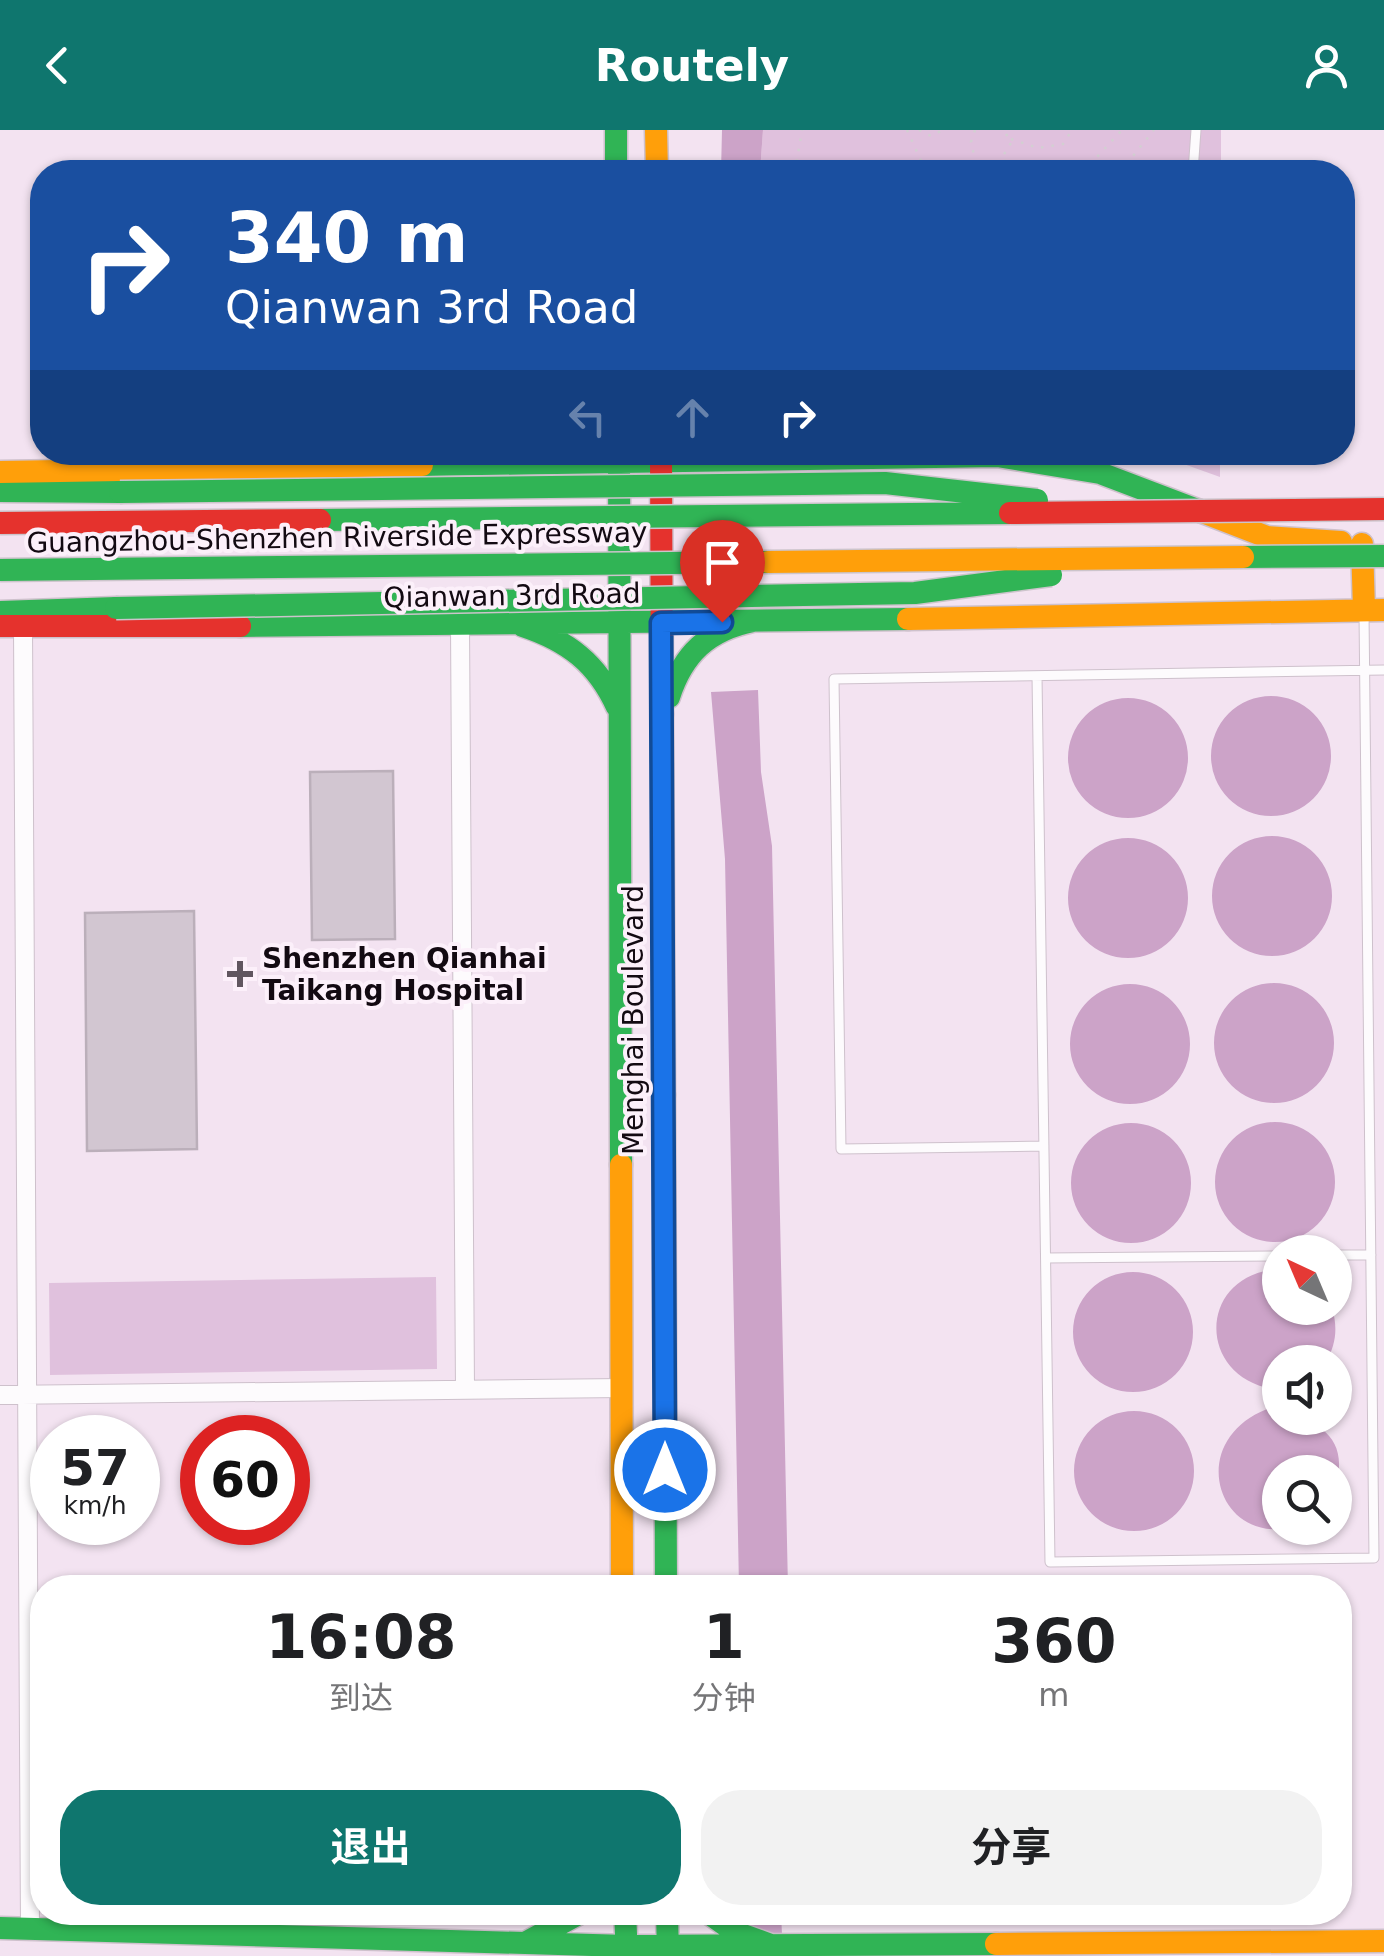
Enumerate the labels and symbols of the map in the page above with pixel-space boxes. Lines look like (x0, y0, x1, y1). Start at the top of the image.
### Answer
street label: Guangzhou-Shenzhen Riverside Expressway (26, 516, 648, 559)
pin (680, 520, 765, 623)
street label: Qianwan 3rd Road (383, 577, 641, 614)
street label: Menghai Boulevard (617, 885, 650, 1155)
place label: Shenzhen Qianhai Taikang Hospital (262, 942, 547, 1007)
marker: Shenzhen Qianhai Taikang Hospital (227, 961, 253, 987)
north arrow (1262, 1235, 1352, 1325)
speed limit sign: 60 (180, 1415, 310, 1545)
position arrow (613, 1418, 717, 1522)

